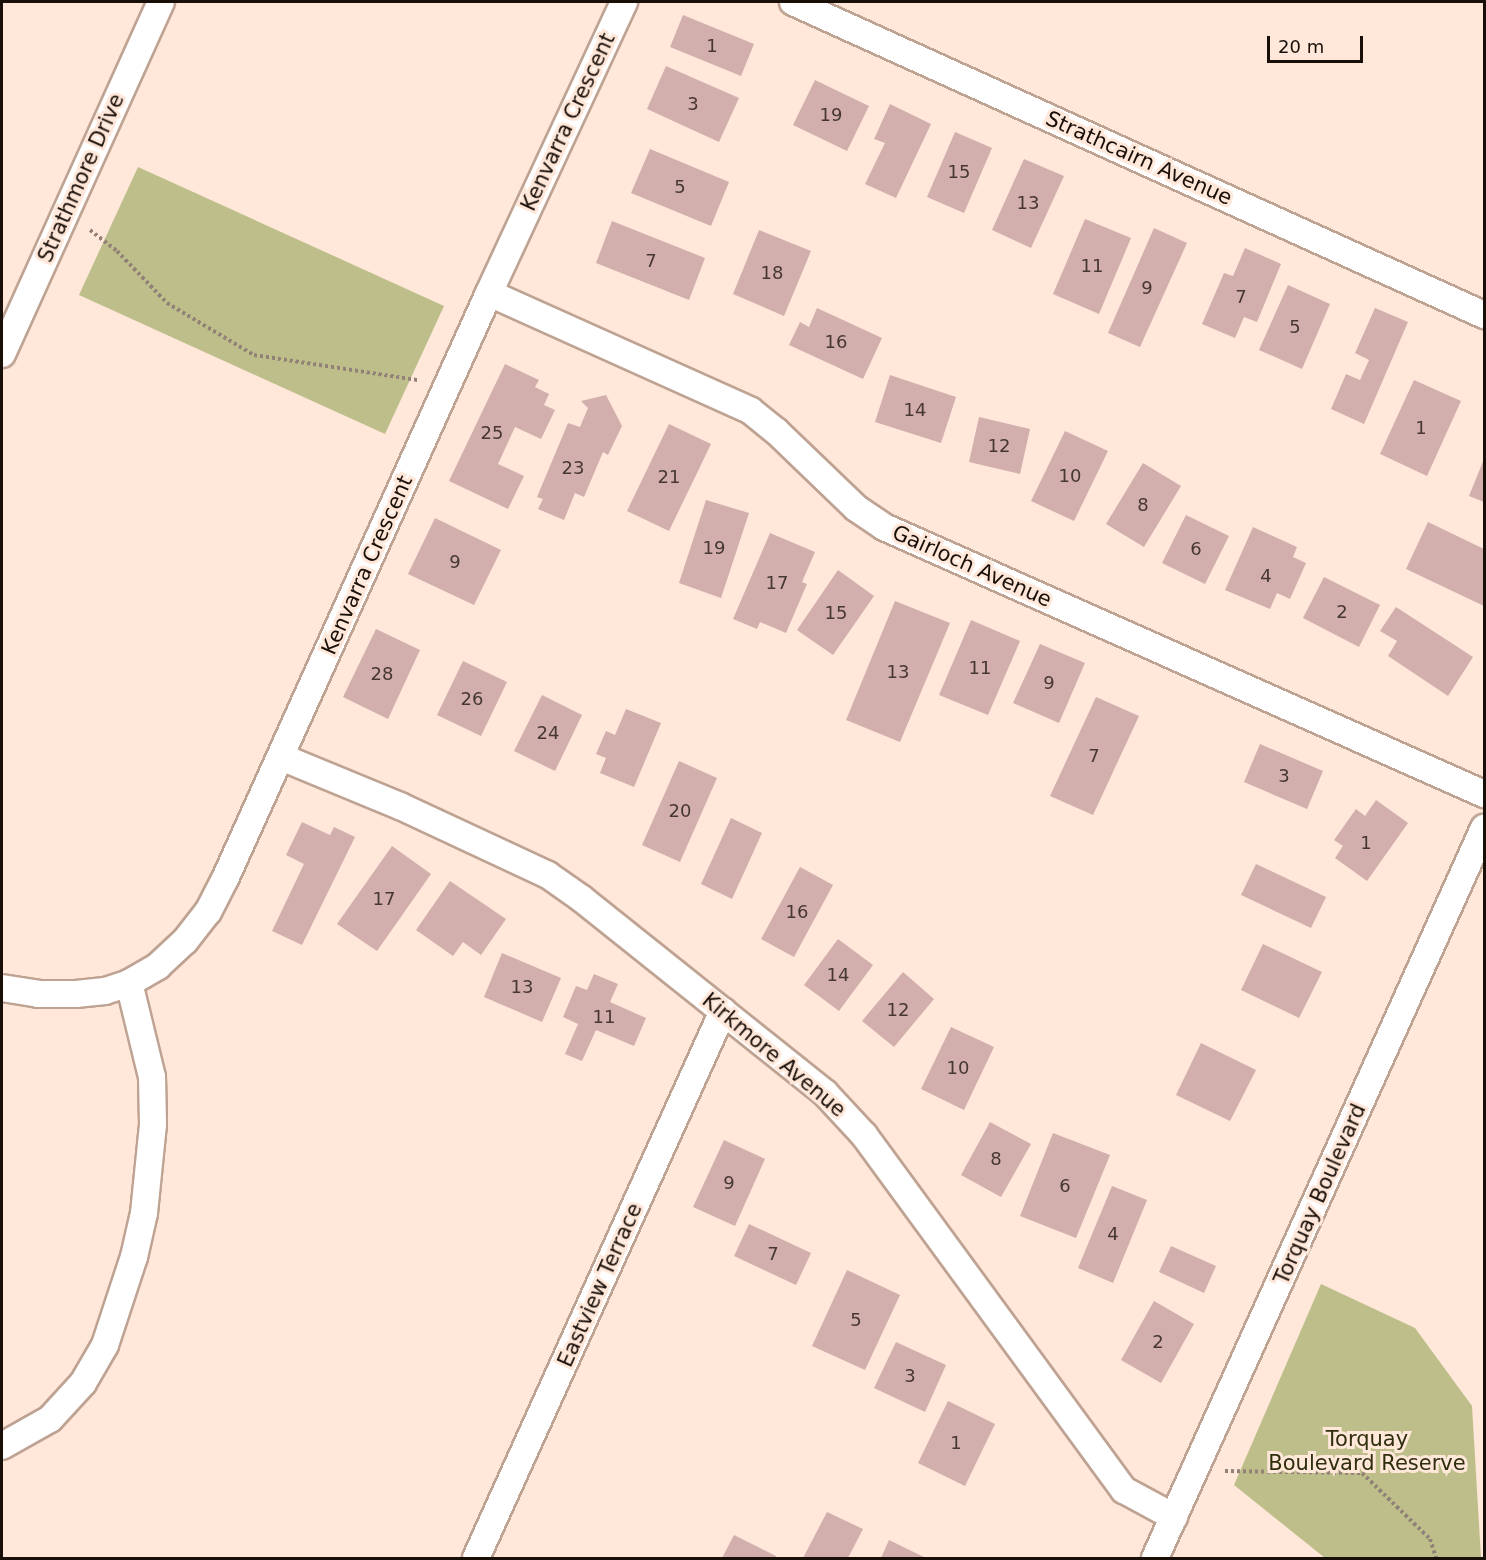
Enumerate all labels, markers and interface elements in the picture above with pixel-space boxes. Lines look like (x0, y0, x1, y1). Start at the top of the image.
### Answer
scale bar (1270, 24, 1366, 62)
street label: Kenvarra Crescent (516, 29, 620, 215)
house number: 1 (706, 35, 718, 57)
text: 20 m (1278, 36, 1324, 57)
street label: Strathmore Drive (33, 90, 129, 266)
house number: 3 (687, 93, 699, 115)
house number: 19 (820, 104, 842, 126)
street label: Strathcairn Avenue (1042, 106, 1236, 210)
house number: 15 (948, 161, 970, 183)
house number: 5 (674, 176, 686, 198)
house number: 13 (1017, 192, 1039, 214)
house number: 7 (645, 250, 657, 272)
house number: 11 (1081, 255, 1103, 277)
house number: 18 (761, 262, 783, 284)
house number: 9 (1141, 277, 1153, 299)
house number: 7 (1235, 286, 1247, 308)
house number: 5 (1289, 316, 1301, 338)
house number: 16 (825, 331, 847, 353)
house number: 14 (904, 399, 926, 421)
house number: 1 (1415, 417, 1427, 439)
house number: 25 (481, 422, 503, 444)
house number: 12 (988, 435, 1010, 457)
house number: 23 (562, 457, 584, 479)
house number: 10 (1059, 465, 1081, 487)
house number: 21 (658, 466, 680, 488)
street label: Kenvarra Crescent (316, 472, 418, 658)
house number: 8 (1137, 494, 1149, 516)
street label: Gairloch Avenue (888, 520, 1056, 612)
house number: 19 (703, 537, 725, 559)
house number: 6 (1190, 538, 1202, 560)
house number: 9 (449, 551, 461, 573)
house number: 4 (1260, 565, 1272, 587)
house number: 17 (766, 572, 788, 594)
house number: 2 (1336, 601, 1348, 623)
house number: 15 (825, 602, 847, 624)
house number: 11 (969, 657, 991, 679)
house number: 13 (887, 661, 909, 683)
house number: 28 (371, 663, 393, 685)
house number: 9 (1043, 672, 1055, 694)
house number: 26 (461, 688, 483, 710)
house number: 24 (537, 722, 559, 744)
house number: 7 (1088, 745, 1100, 767)
house number: 3 (1278, 765, 1290, 787)
house number: 20 (669, 800, 691, 822)
house number: 1 (1360, 832, 1372, 854)
house number: 17 (373, 888, 395, 910)
house number: 16 (786, 901, 808, 923)
house number: 14 (827, 964, 849, 986)
house number: 13 (511, 976, 533, 998)
street label: Kirkmore Avenue (697, 988, 851, 1122)
house number: 12 (887, 999, 909, 1021)
house number: 11 (593, 1006, 615, 1028)
house number: 10 (947, 1057, 969, 1079)
street label: Torquay Boulevard (1269, 1100, 1371, 1288)
house number: 8 (990, 1148, 1002, 1170)
house number: 9 (723, 1172, 735, 1194)
house number: 6 (1059, 1175, 1071, 1197)
street label: Eastview Terrace (553, 1199, 647, 1371)
house number: 4 (1107, 1223, 1119, 1245)
house number: 7 (767, 1243, 779, 1265)
house number: 5 (850, 1309, 862, 1331)
house number: 2 (1152, 1331, 1164, 1353)
house number: 3 (904, 1365, 916, 1387)
park label: Torquay Boulevard Reserve (1268, 1426, 1466, 1476)
house number: 1 (950, 1432, 962, 1454)

